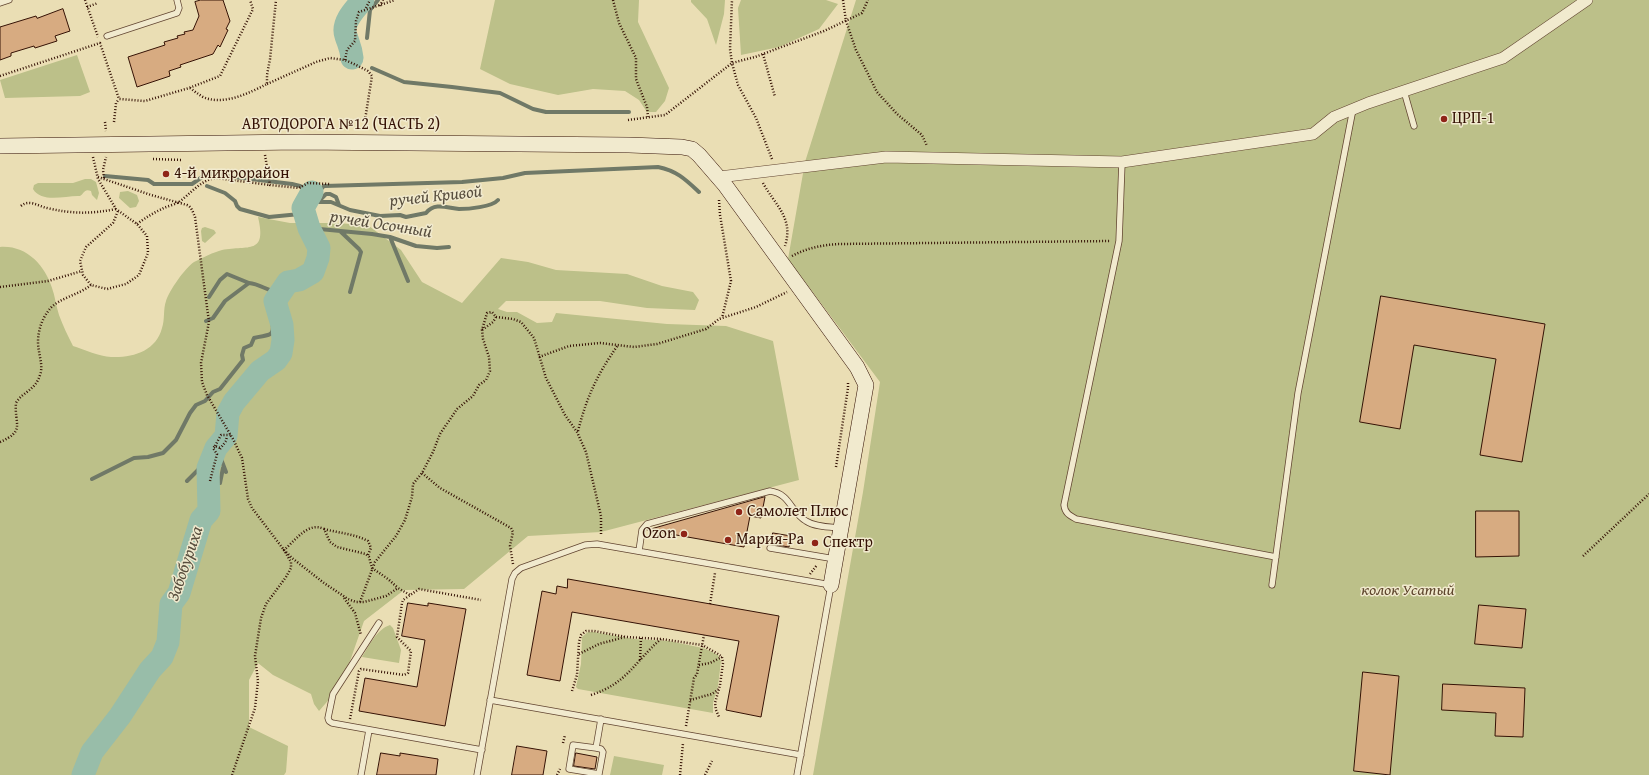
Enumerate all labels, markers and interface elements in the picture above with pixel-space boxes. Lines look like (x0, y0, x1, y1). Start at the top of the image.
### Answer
place label: ЦРП-1 (1452, 109, 1494, 129)
marker: ЦРП-1 (1439, 114, 1449, 124)
street label: АВТОДОРОГА №12 (ЧАСТЬ 2) (242, 115, 440, 135)
place label: 4-й микрорайон (174, 164, 290, 184)
marker: 4-й микрорайон (161, 169, 171, 179)
water label: ручей Кривой (389, 182, 483, 212)
water label: ручей Осочный (329, 207, 433, 243)
place label: Самолет Плюс (747, 502, 848, 522)
marker: Самолет Плюс (734, 507, 744, 517)
water label: Забобуриха (164, 524, 208, 604)
place label: Ozon (642, 524, 676, 544)
marker: Ozon (679, 529, 689, 539)
place label: Мария-Ра (736, 530, 804, 550)
place label: Спектр (823, 533, 873, 553)
marker: Мария-Ра (723, 535, 733, 545)
marker: Спектр (810, 538, 820, 548)
park label: колок Усатый (1361, 581, 1455, 601)

